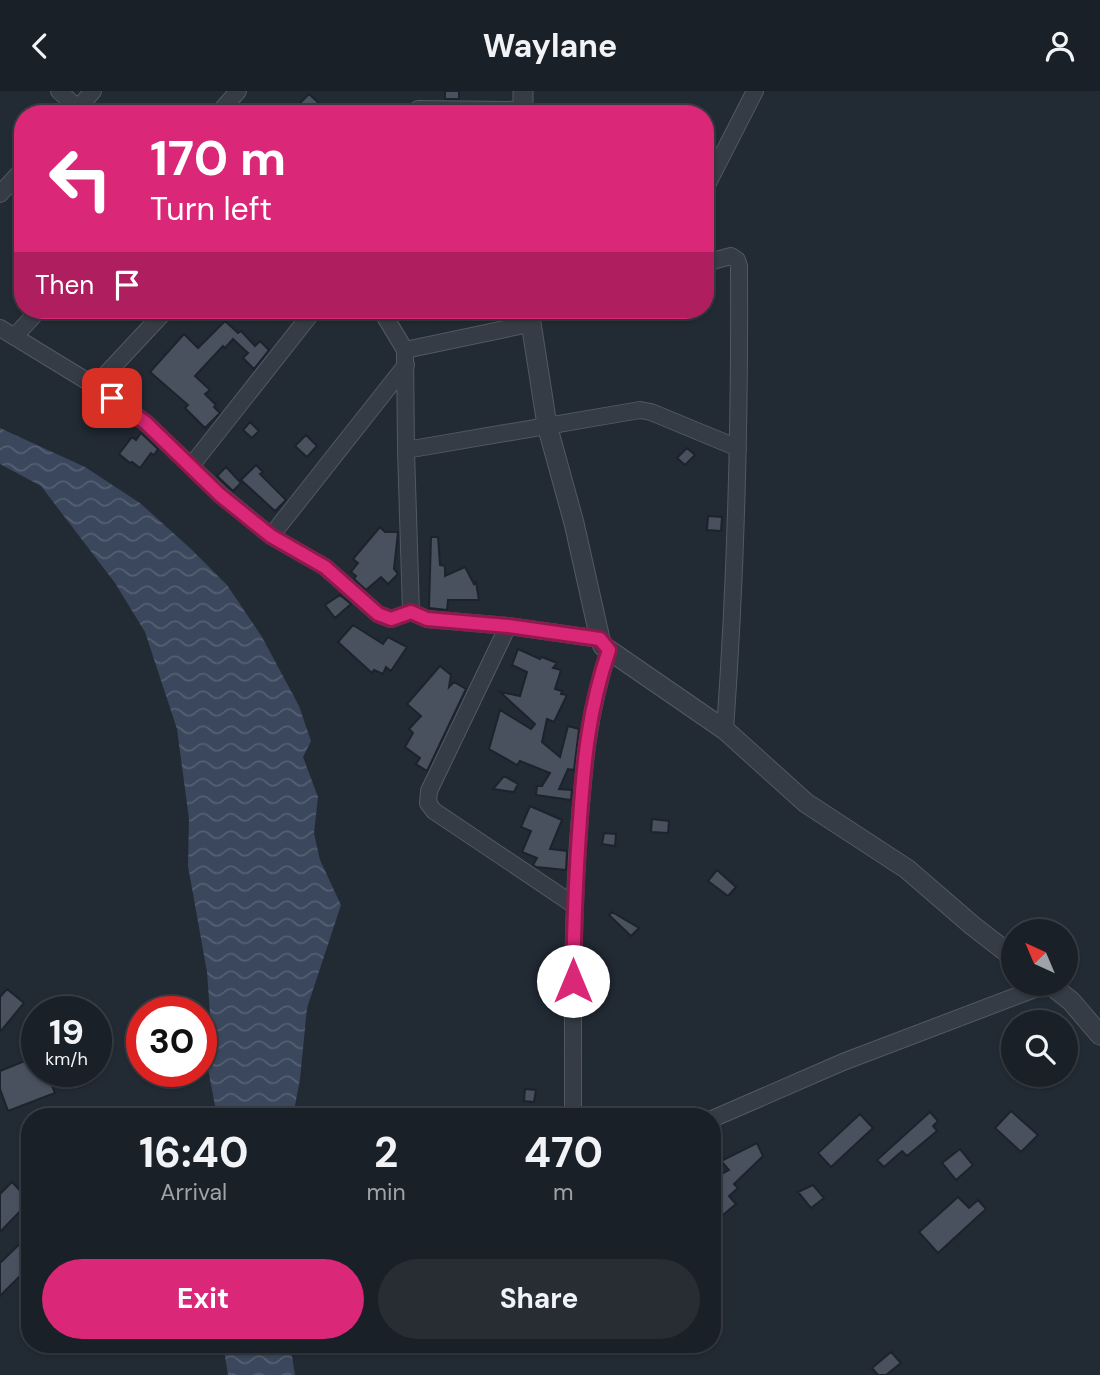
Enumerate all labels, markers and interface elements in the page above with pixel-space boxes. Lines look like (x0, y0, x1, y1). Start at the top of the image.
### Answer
text: Waylane (483, 25, 617, 67)
icon: back (21, 27, 59, 65)
icon: person (1041, 27, 1079, 65)
text: 170 m (150, 126, 286, 190)
icon: left (35, 133, 126, 224)
text: Turn left (150, 188, 272, 230)
icon: arrive (108, 266, 146, 304)
text: Then (35, 268, 94, 302)
pin (82, 368, 142, 428)
icon: arrive (93, 379, 131, 417)
north arrow (1001, 919, 1078, 996)
map controls (1001, 919, 1078, 1087)
position arrow (536, 944, 610, 1018)
speed limit sign: 30 (126, 996, 217, 1087)
text: 19 (49, 1009, 84, 1055)
button: search (1001, 1010, 1078, 1087)
text: km/h (45, 1047, 88, 1071)
text: 16:40 (139, 1125, 248, 1180)
text: 2 (374, 1125, 398, 1180)
text: 470 (524, 1125, 603, 1180)
text: Arrival (160, 1177, 227, 1207)
text: min (367, 1177, 406, 1207)
text: m (553, 1177, 574, 1207)
button: Exit (42, 1259, 364, 1339)
button: Share (378, 1259, 700, 1339)

